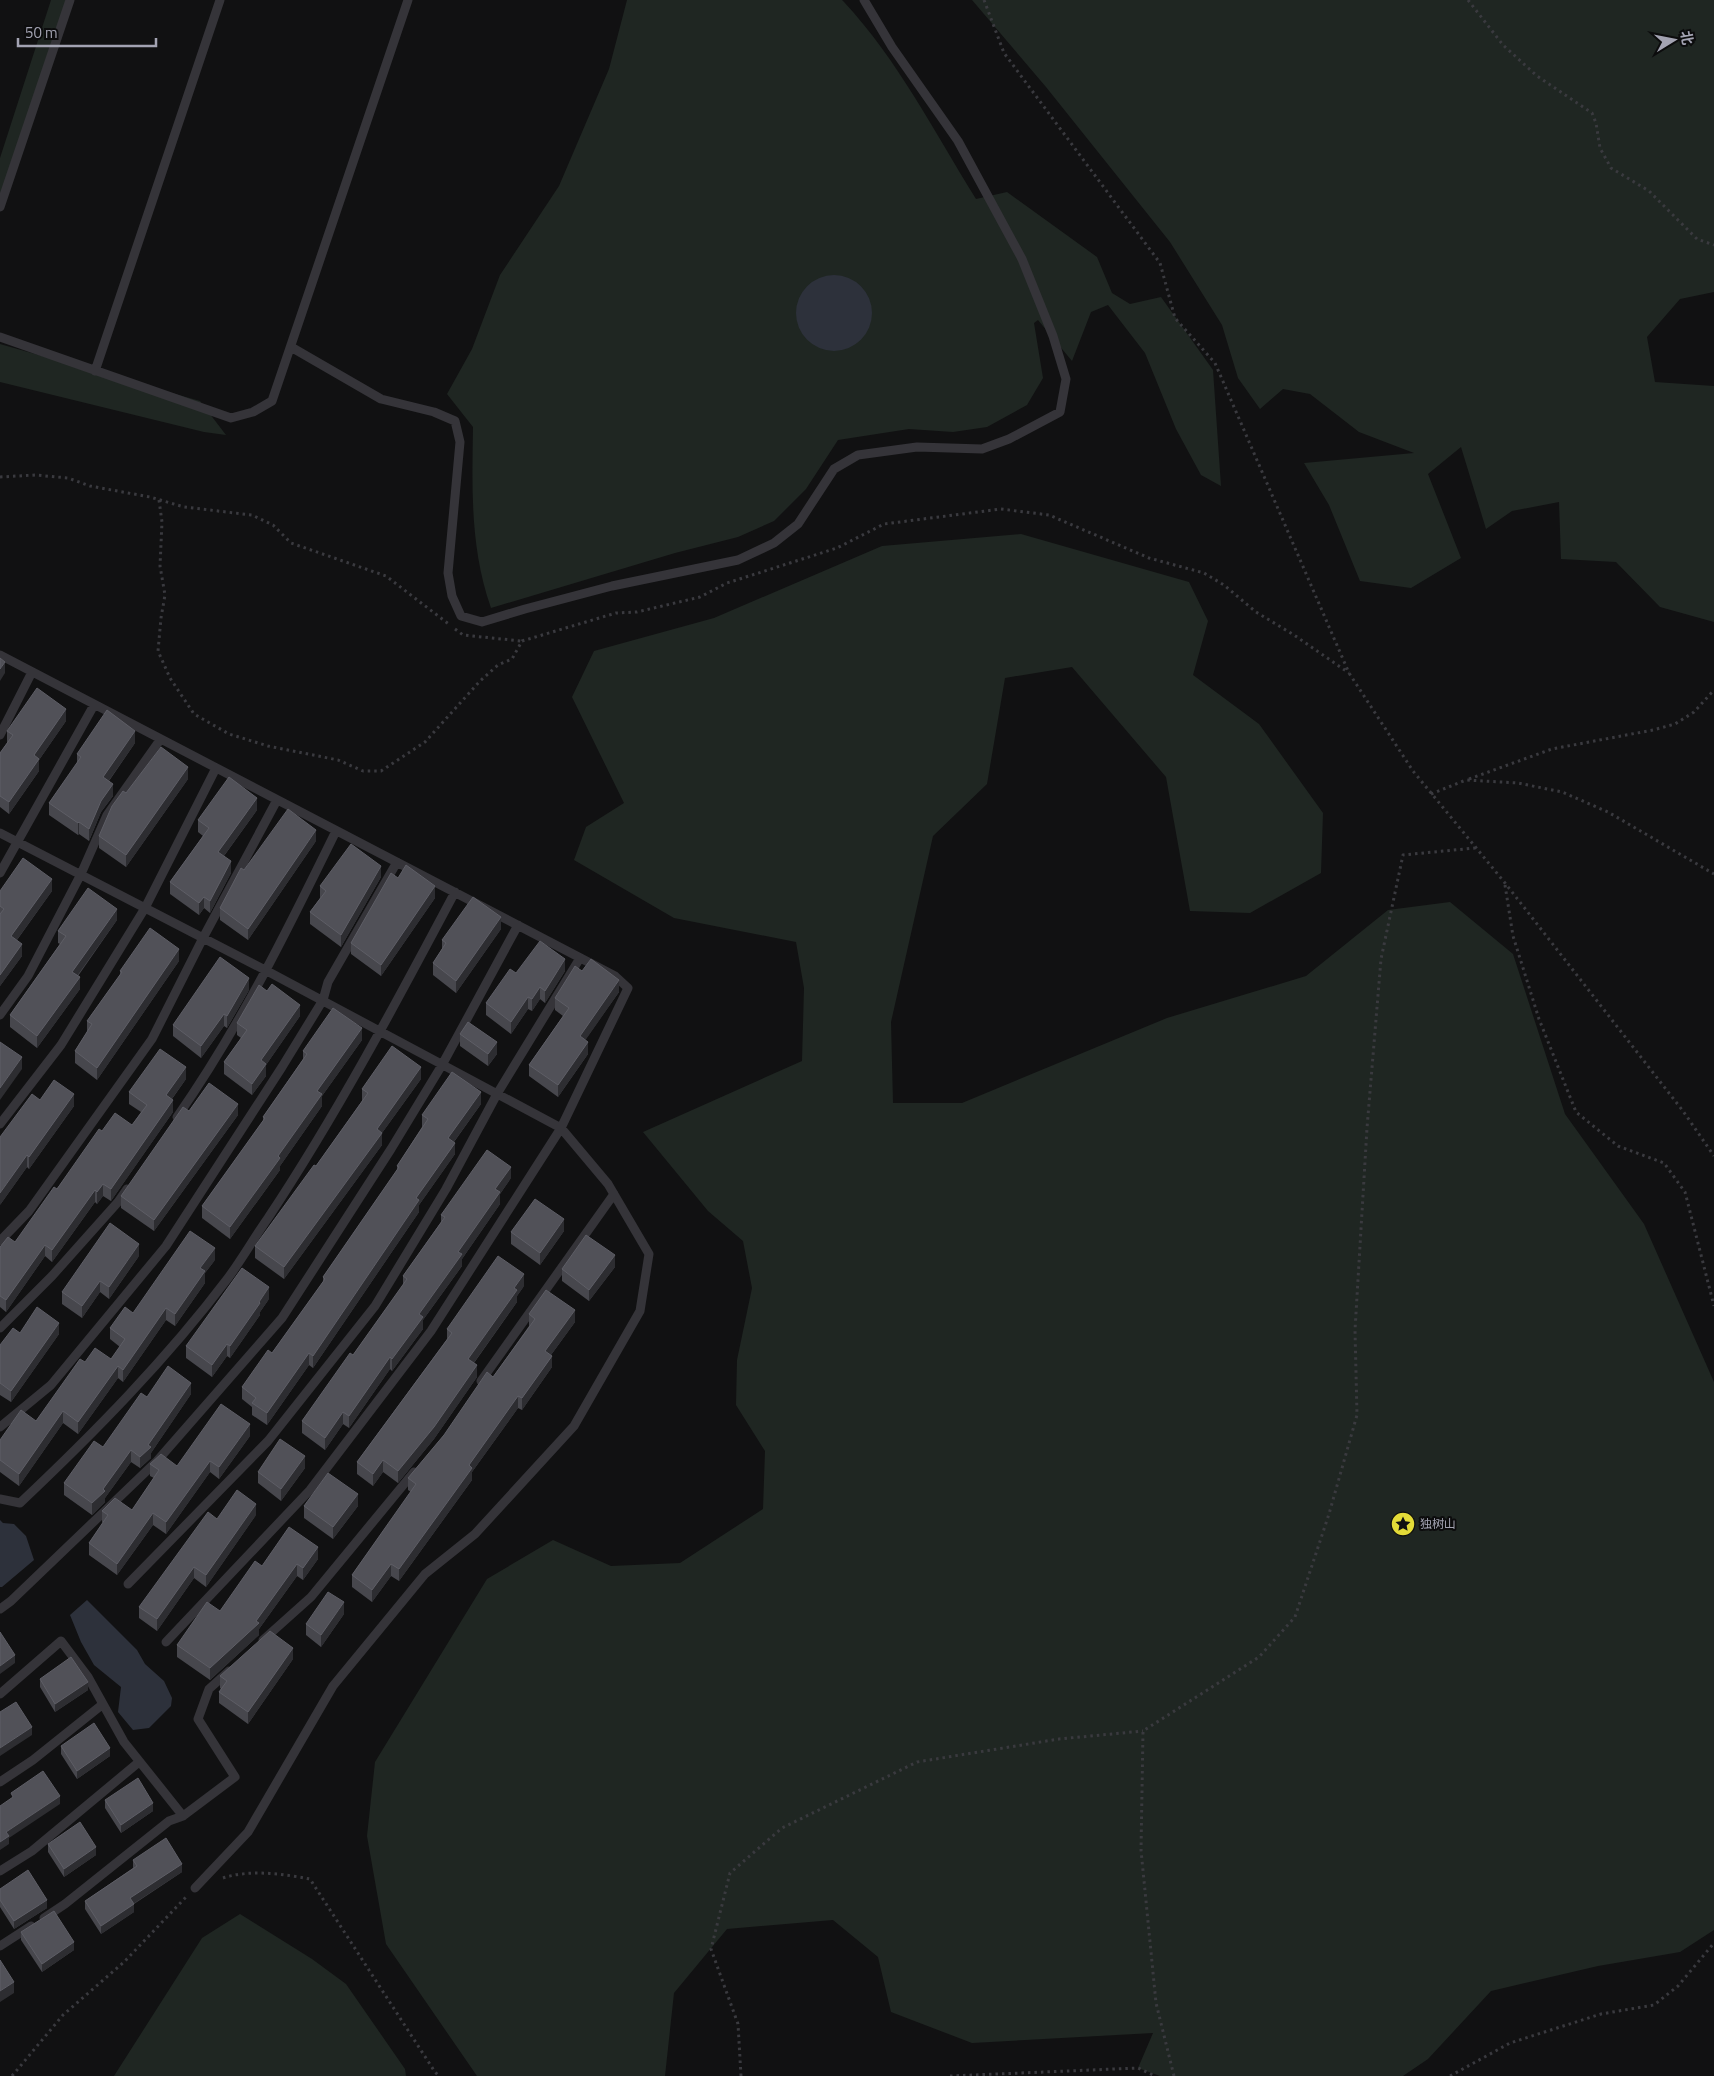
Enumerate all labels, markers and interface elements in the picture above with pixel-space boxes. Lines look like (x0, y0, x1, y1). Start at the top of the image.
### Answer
scale bar (18, 15, 155, 47)
north arrow (1649, 15, 1699, 65)
text: 50 m (25, 21, 58, 44)
text: 北 (1676, 29, 1699, 46)
place icon: 独树山 (1390, 1511, 1416, 1537)
place label: 独树山 (1420, 1514, 1456, 1533)

